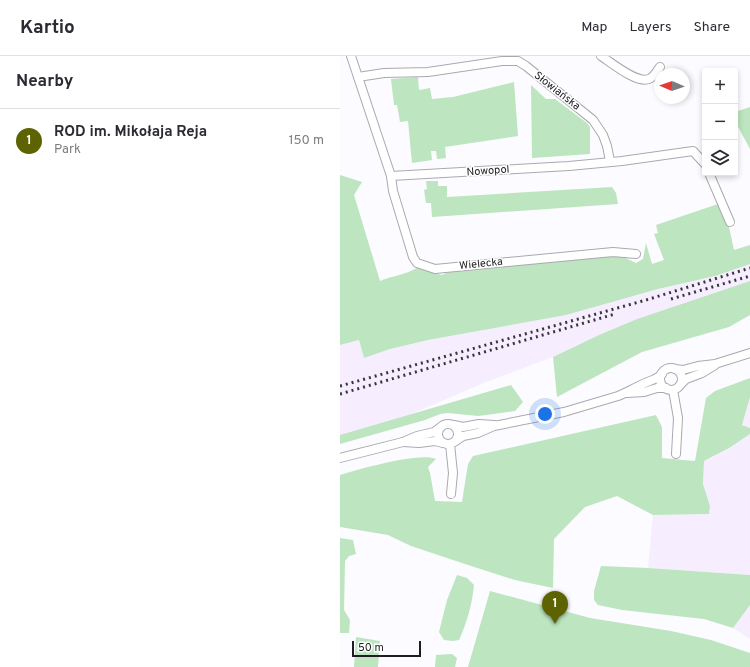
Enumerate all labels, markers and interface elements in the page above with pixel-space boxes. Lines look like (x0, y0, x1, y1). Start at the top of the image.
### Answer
text: Kartio (20, 16, 75, 40)
text: Map (581, 19, 607, 36)
text: Layers (629, 19, 671, 36)
text: Share (693, 19, 730, 36)
north arrow (654, 68, 690, 104)
map controls (702, 68, 738, 176)
button: + (702, 68, 738, 104)
street label: Słowiańska (531, 69, 583, 114)
text: Nearby (16, 71, 73, 93)
button: − (702, 104, 738, 140)
text: ROD im. Mikołaja Reja (54, 123, 207, 142)
text: 1 (26, 133, 32, 149)
text: 150 m (289, 133, 324, 149)
button: layers (702, 140, 738, 176)
text: Park (54, 142, 81, 158)
street label: Nowopol (466, 163, 510, 179)
street label: Wielecka (458, 255, 504, 273)
your location (535, 404, 555, 424)
pin: 1 (542, 591, 568, 624)
scale bar (352, 639, 421, 658)
text: 50 m (358, 641, 384, 655)

